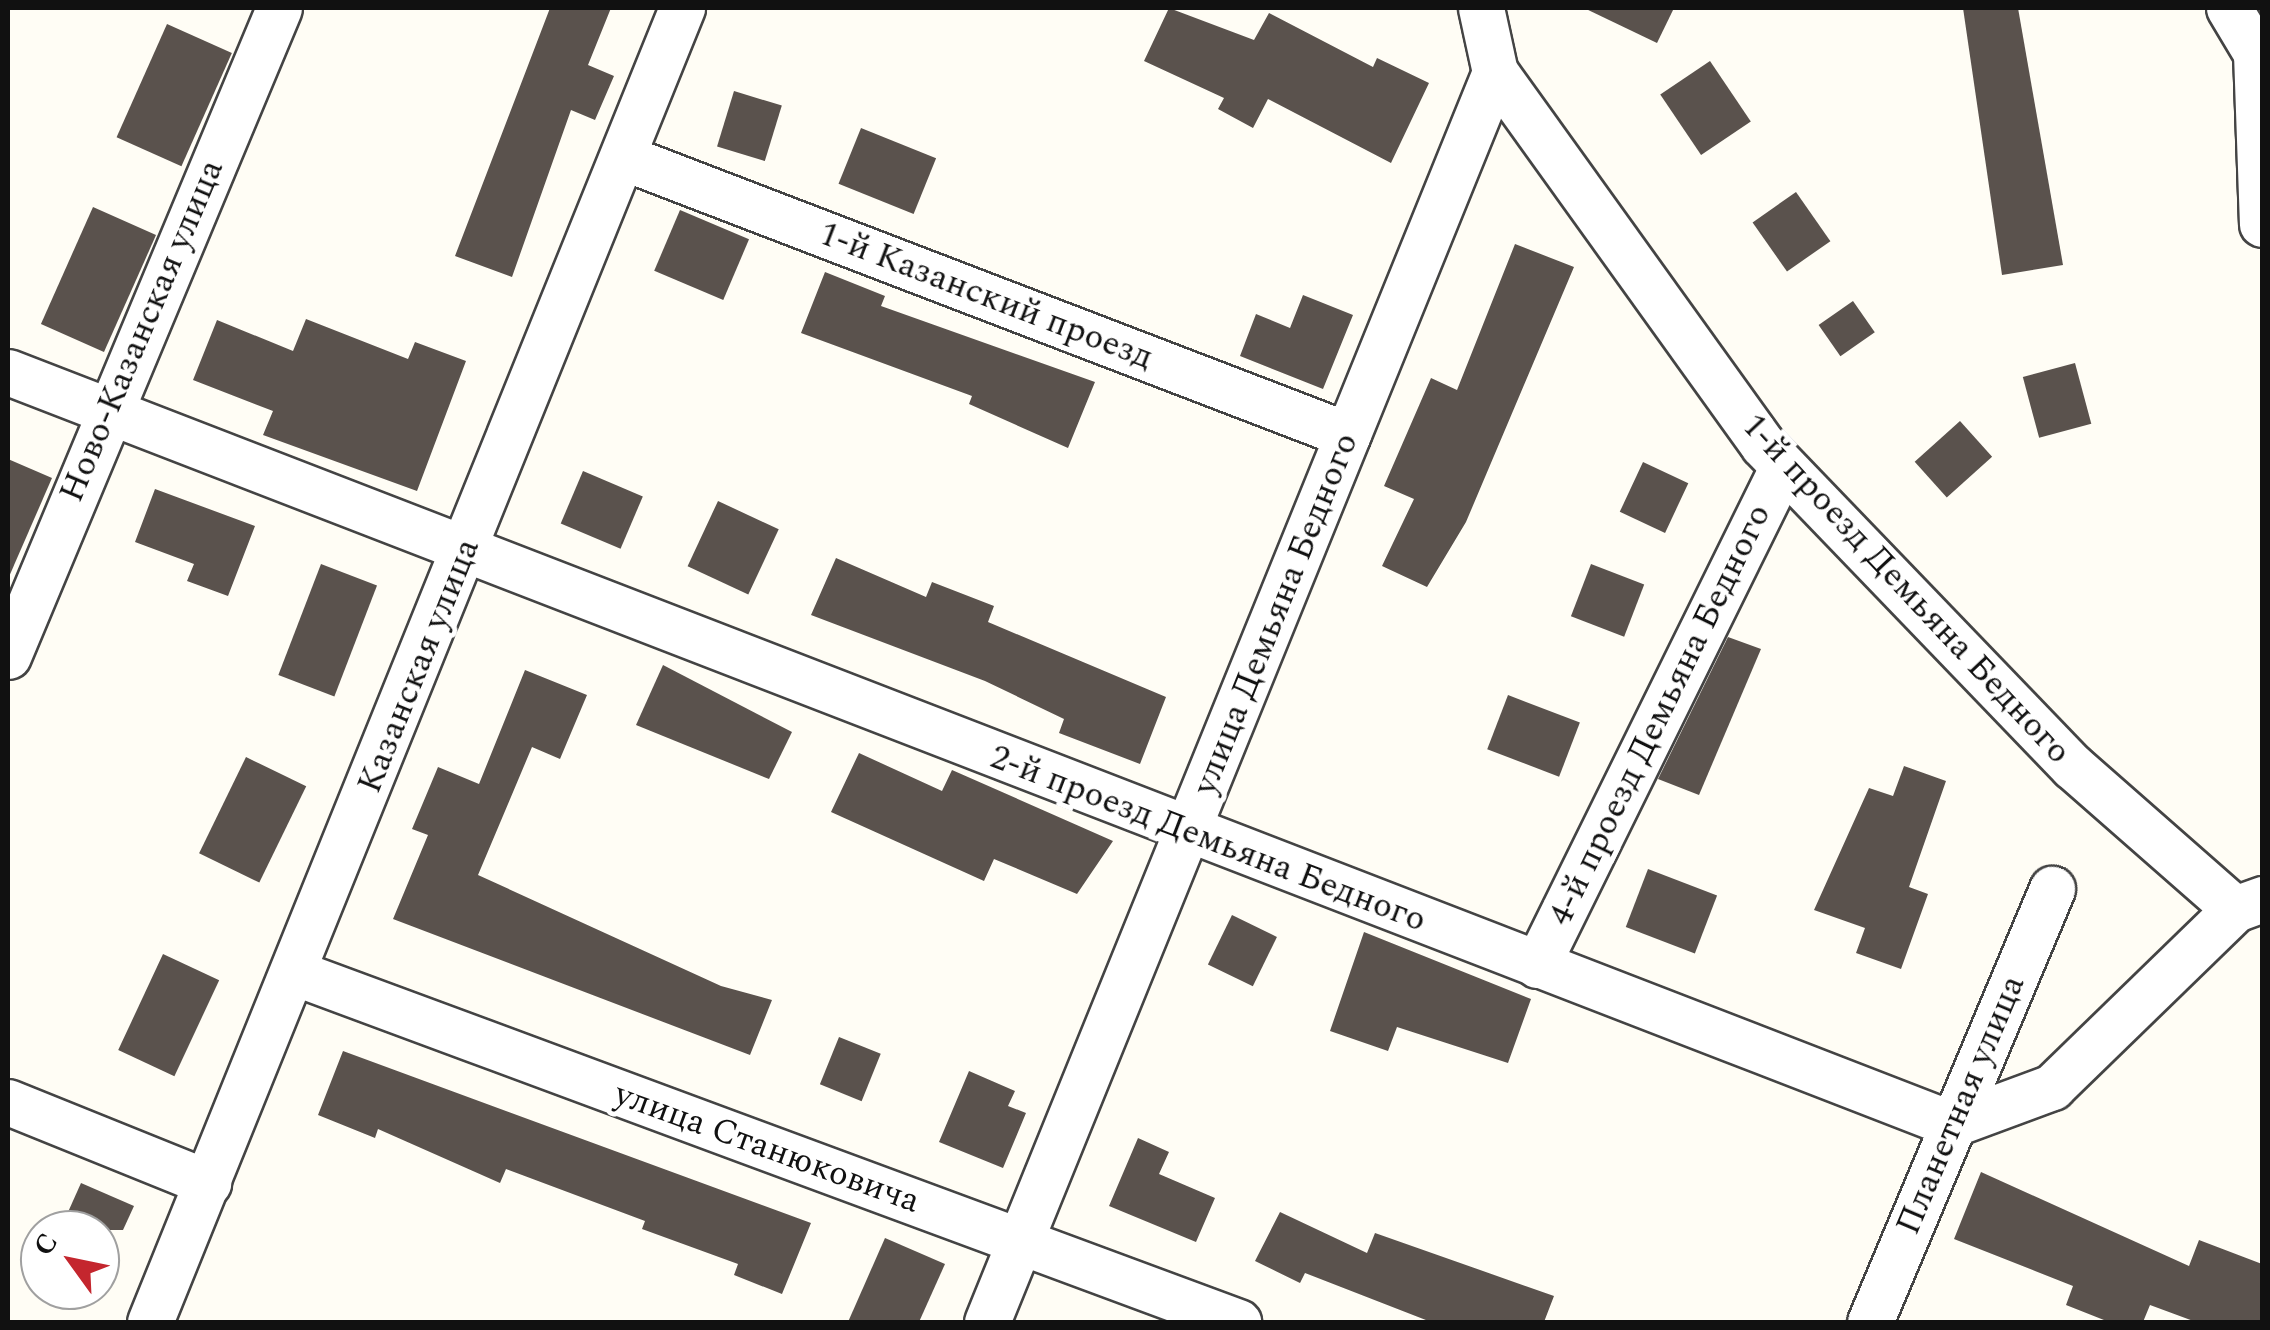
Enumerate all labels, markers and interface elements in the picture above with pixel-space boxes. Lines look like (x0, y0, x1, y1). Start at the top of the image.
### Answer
street label: Ново-Казанская улица (51, 154, 233, 508)
street label: 1-й Казанский проезд (813, 213, 1159, 379)
street label: 1-й проезд Демьяна Бедного (1733, 405, 2079, 773)
street label: улица Демьяна Бедного (1184, 427, 1368, 801)
street label: 4-й проезд Демьяна Бедного (1540, 498, 1780, 932)
street label: Казанская улица (349, 533, 489, 799)
street label: 2-й проезд Демьяна Бедного (984, 736, 1432, 942)
street label: Планетная улица (1887, 969, 2035, 1241)
street label: улица Станюковича (609, 1073, 925, 1223)
north arrow (20, 1210, 120, 1310)
text: С (23, 1224, 70, 1265)

